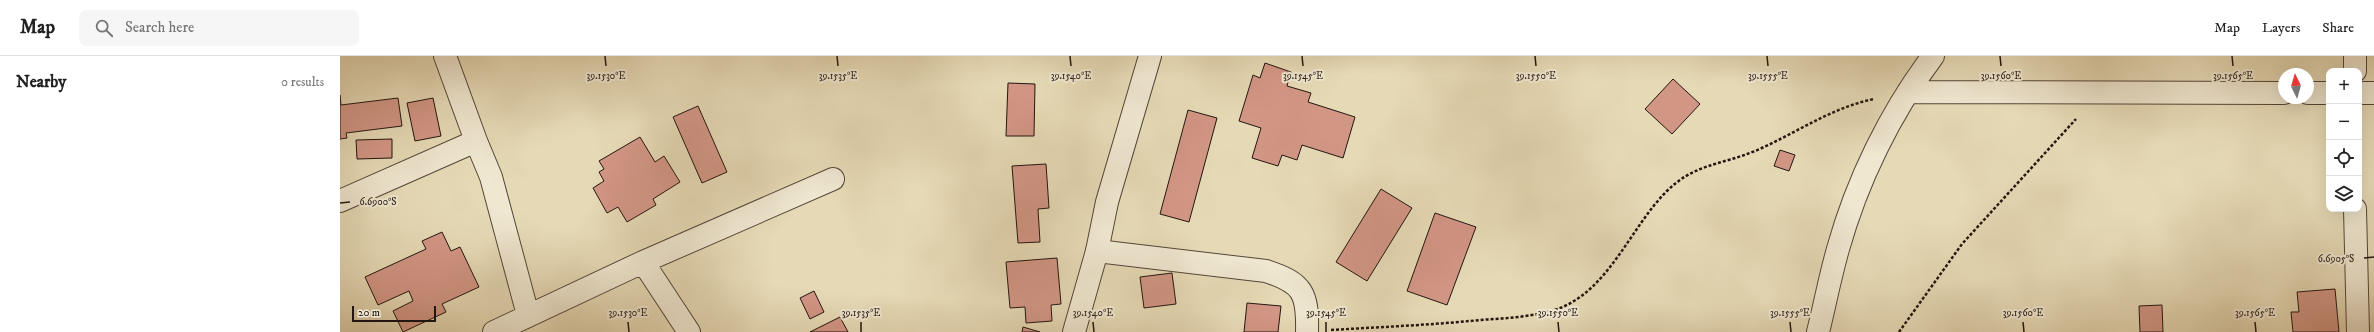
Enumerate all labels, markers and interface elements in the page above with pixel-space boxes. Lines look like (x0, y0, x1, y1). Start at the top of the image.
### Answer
search box (79, 10, 359, 46)
text: Map (20, 16, 55, 39)
icon: search (93, 17, 115, 39)
text: Search here (125, 18, 194, 37)
text: Map (2214, 19, 2240, 37)
text: Layers (2262, 19, 2300, 37)
text: Share (2322, 19, 2354, 37)
north arrow (2278, 68, 2314, 104)
map controls (2326, 68, 2362, 212)
button: + (2326, 68, 2362, 104)
text: 39.1530°E (586, 70, 626, 82)
text: 39.1535°E (819, 70, 857, 82)
text: 39.1540°E (1051, 70, 1091, 82)
text: 39.1545°E (1283, 70, 1323, 82)
text: 39.1550°E (1516, 70, 1556, 82)
text: 39.1555°E (1748, 70, 1788, 82)
text: 39.1560°E (1981, 70, 2021, 82)
text: 39.1565°E (2213, 70, 2253, 82)
text: Nearby (16, 71, 66, 93)
text: 0 results (281, 74, 324, 90)
button: − (2326, 104, 2362, 140)
button: locate (2326, 140, 2362, 176)
button: layers (2326, 176, 2362, 212)
text: 6.6900°S (360, 196, 396, 208)
text: 6.6905°S (2318, 253, 2354, 265)
scale bar (352, 304, 436, 323)
text: 20 m (358, 306, 380, 320)
text: 39.1530°E (608, 307, 648, 319)
text: 39.1535°E (842, 307, 880, 319)
text: 39.1540°E (1073, 307, 1113, 319)
text: 39.1545°E (1306, 307, 1346, 319)
text: 39.1550°E (1538, 307, 1578, 319)
text: 39.1555°E (1770, 307, 1810, 319)
text: 39.1560°E (2003, 307, 2043, 319)
text: 39.1565°E (2235, 307, 2275, 319)

